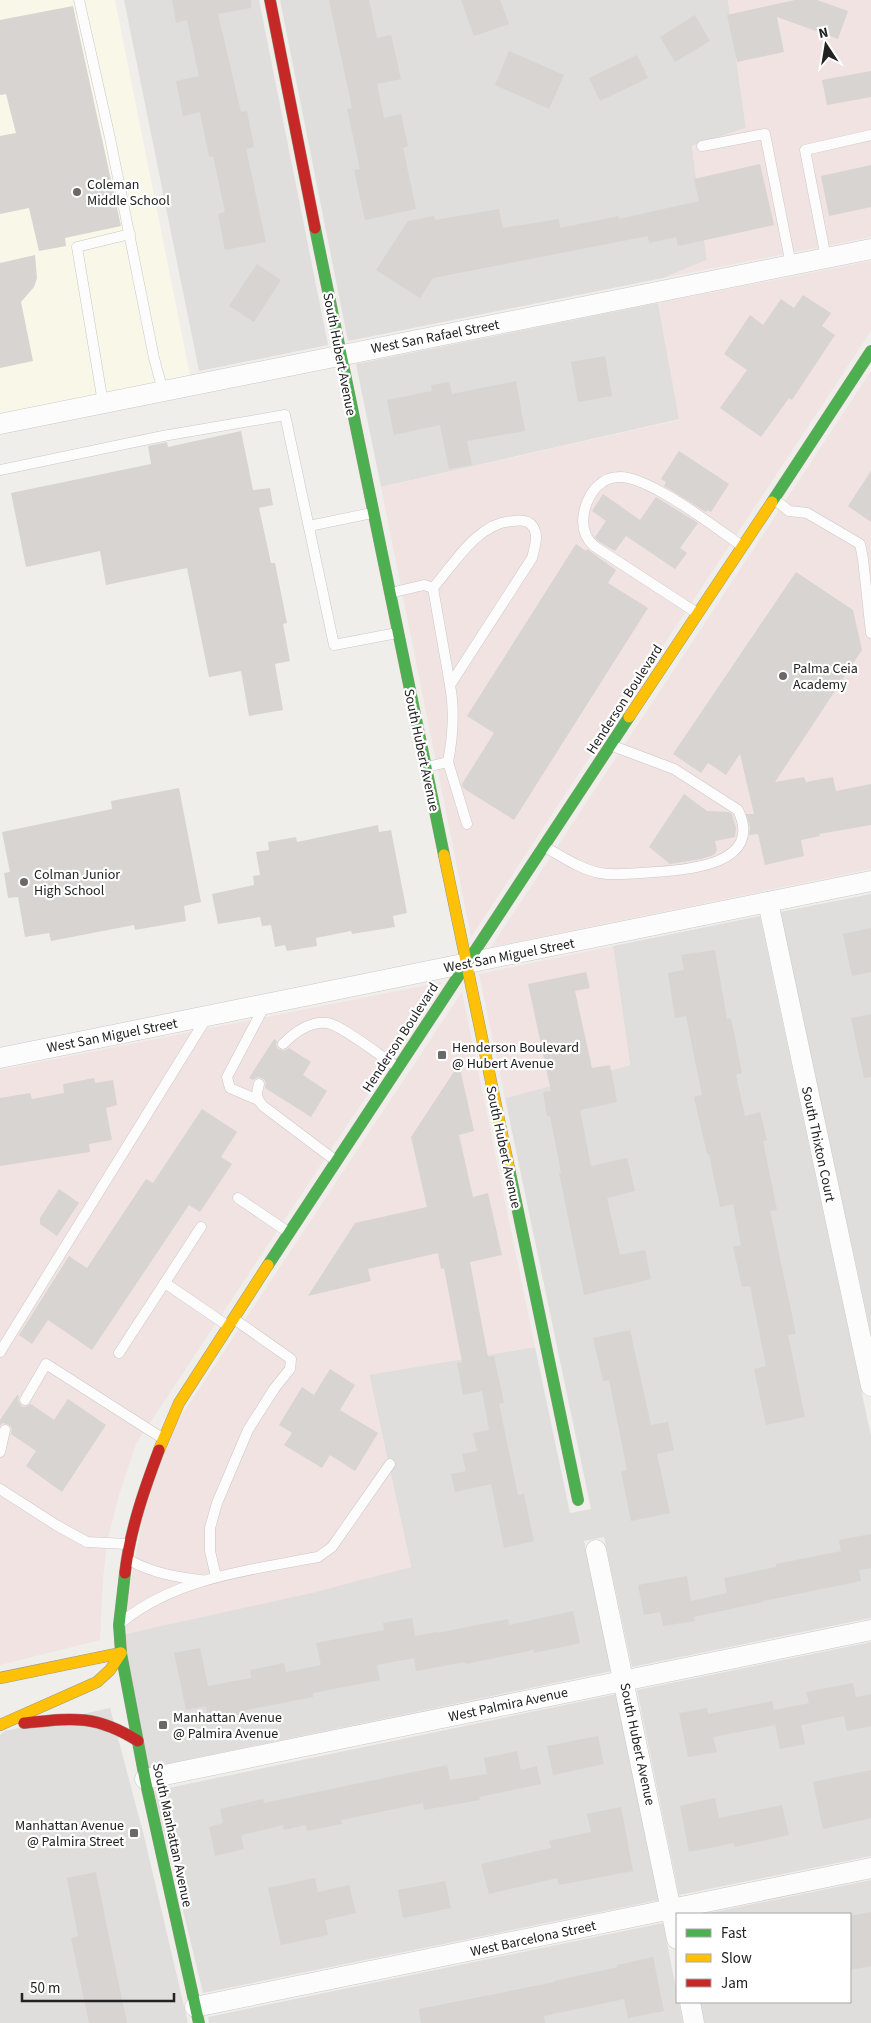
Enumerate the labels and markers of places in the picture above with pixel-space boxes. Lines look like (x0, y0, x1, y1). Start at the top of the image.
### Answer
place label: Coleman Middle School (87, 175, 170, 211)
marker: Coleman Middle School (71, 186, 83, 198)
place label: Palma Ceia Academy (793, 659, 858, 695)
marker: Palma Ceia Academy (777, 670, 789, 682)
place label: Colman Junior High School (34, 865, 120, 901)
marker: Colman Junior High School (18, 876, 30, 888)
place label: Henderson Boulevard @ Hubert Avenue (452, 1038, 579, 1074)
marker: Henderson Boulevard @ Hubert Avenue (436, 1049, 448, 1061)
place label: Manhattan Avenue @ Palmira Avenue (173, 1708, 282, 1744)
marker: Manhattan Avenue @ Palmira Avenue (157, 1719, 169, 1731)
place label: Manhattan Avenue @ Palmira Street (15, 1816, 124, 1852)
marker: Manhattan Avenue @ Palmira Street (128, 1827, 140, 1839)

